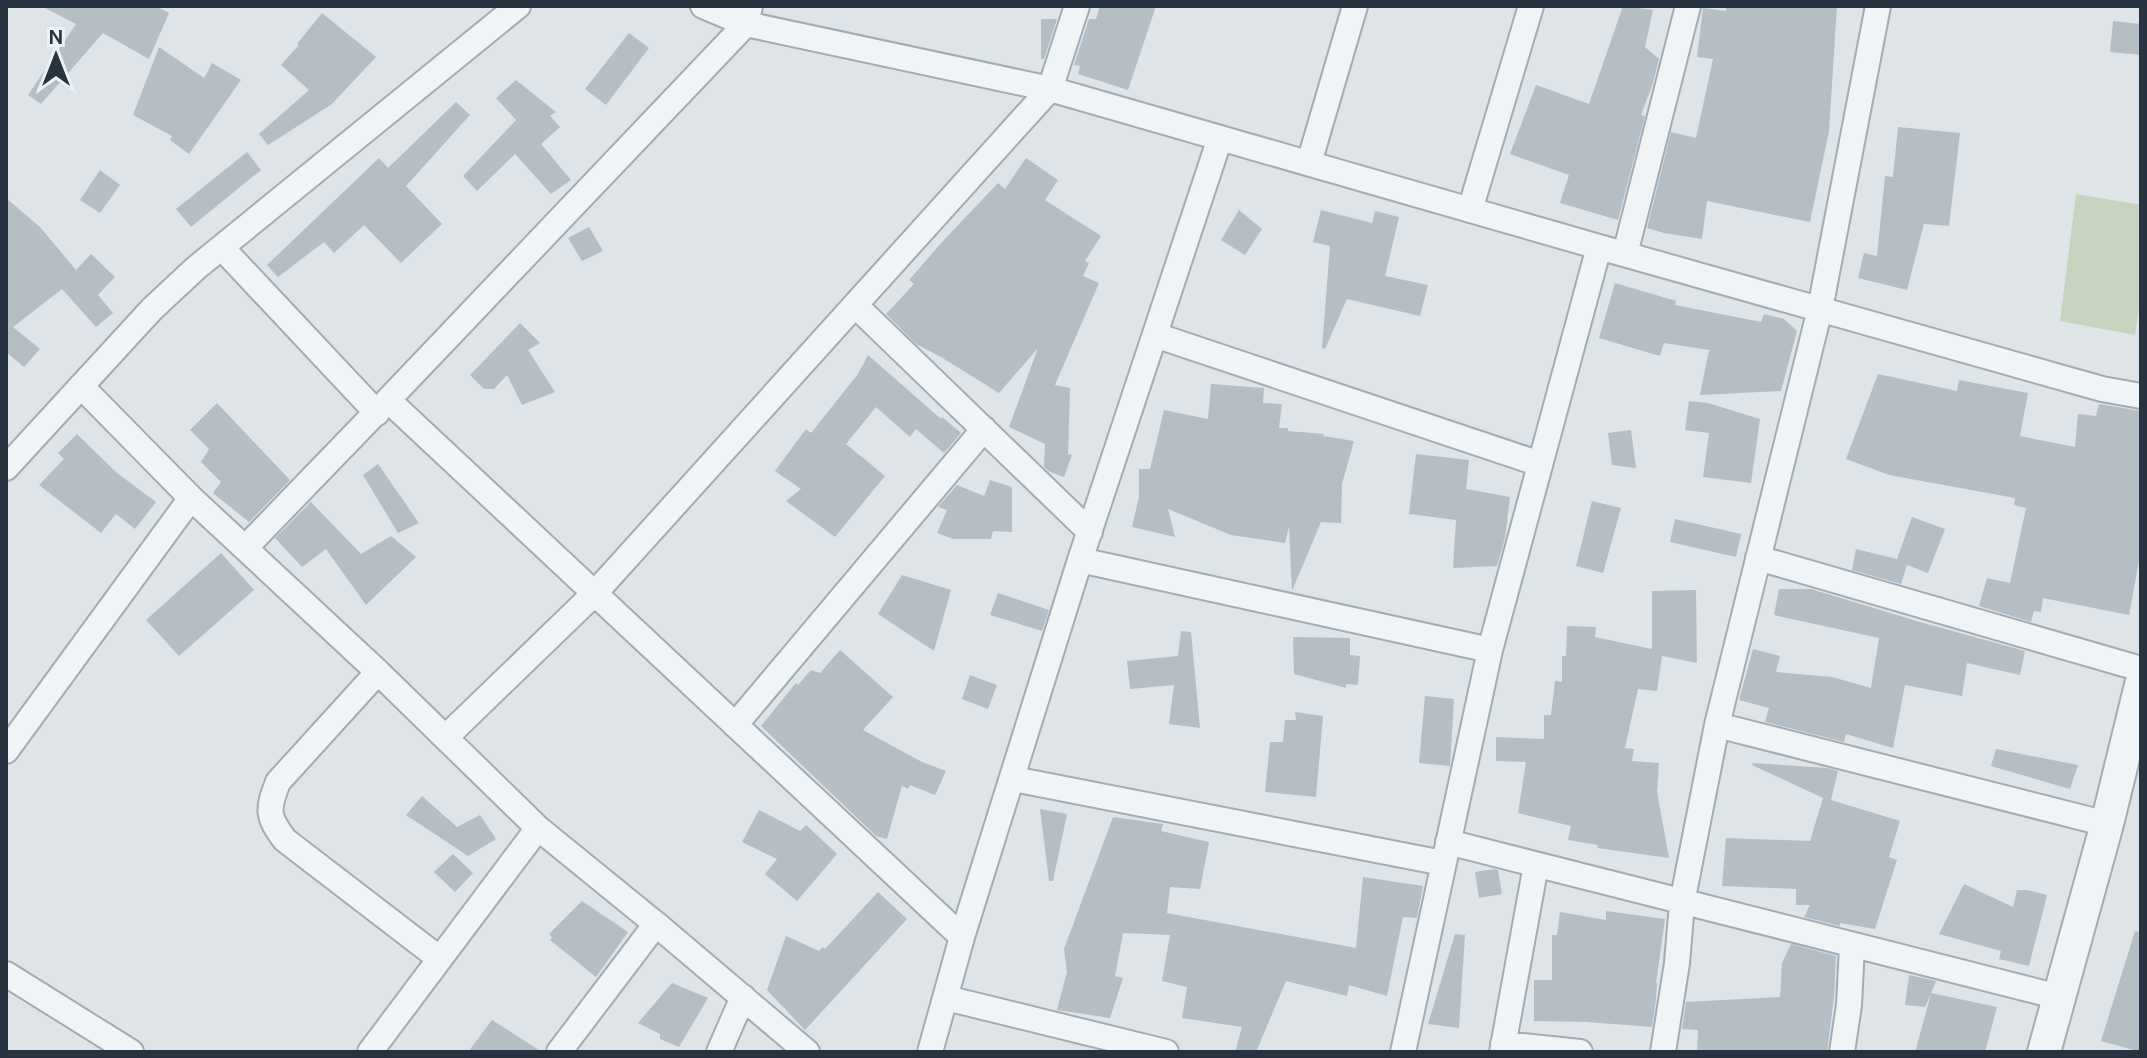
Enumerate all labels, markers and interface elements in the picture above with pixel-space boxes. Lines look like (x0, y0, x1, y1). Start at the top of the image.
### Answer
north arrow (16, 16, 96, 96)
text: N (48, 24, 64, 50)

